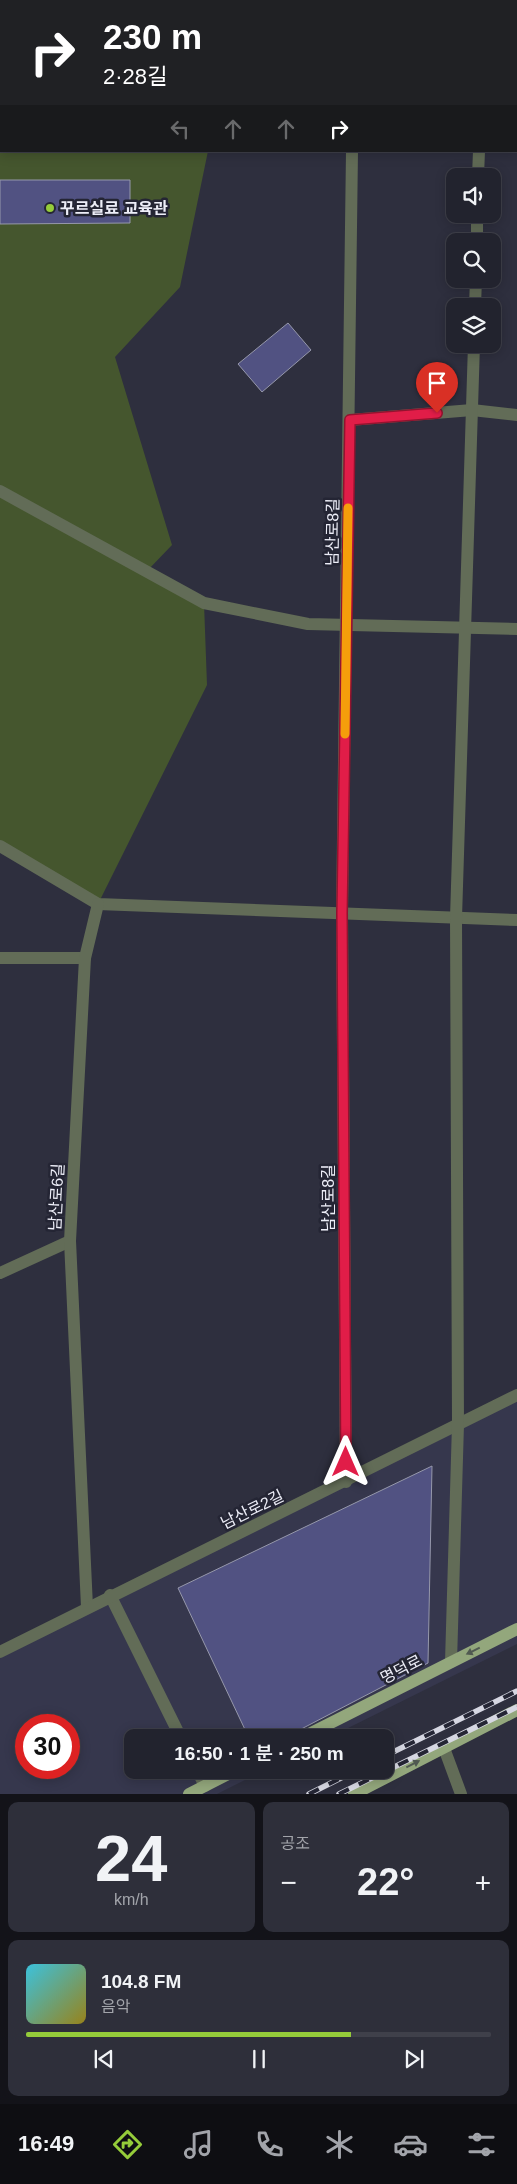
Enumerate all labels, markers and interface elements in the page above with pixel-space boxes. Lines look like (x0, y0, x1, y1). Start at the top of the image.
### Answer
text: 230 m (103, 17, 202, 56)
icon: right (20, 20, 85, 85)
text: 2·28길 (103, 64, 167, 89)
icon: left (166, 115, 194, 143)
icon: ahead (219, 115, 247, 143)
icon: ahead (272, 115, 300, 143)
icon: right (325, 115, 353, 143)
map controls (446, 168, 501, 353)
button: sound (446, 168, 501, 223)
place label: 꾸르실료 교육관 (60, 200, 168, 217)
marker: 꾸르실료 교육관 (44, 202, 56, 214)
button: search (446, 233, 501, 288)
button: layers (446, 298, 501, 353)
pin (416, 362, 458, 413)
icon: arrive (423, 369, 451, 397)
street label: 남산로8길 (323, 498, 342, 566)
street label: 남산로6길 (46, 1163, 67, 1231)
street label: 남산로8길 (320, 1164, 337, 1232)
position arrow (319, 1435, 371, 1487)
street label: 남산로2길 (218, 1487, 286, 1532)
one-way arrow (466, 1647, 481, 1655)
street label: 명덕로 (378, 1652, 425, 1687)
speed limit sign: 30 (15, 1714, 80, 1779)
text: 16:50 · 1 분 · 250 m (174, 1743, 344, 1764)
one-way arrow (405, 1760, 420, 1768)
text: 24 (95, 1822, 167, 1895)
text: 공조 (281, 1835, 310, 1852)
text: 22° (357, 1861, 414, 1903)
text: − (281, 1867, 297, 1898)
text: + (475, 1867, 491, 1898)
text: km/h (114, 1891, 149, 1908)
text: 104.8 FM (101, 1971, 181, 1992)
text: 음악 (101, 1998, 130, 2015)
icon: previous (90, 2045, 118, 2073)
icon: pause (245, 2045, 273, 2073)
icon: next (400, 2045, 428, 2073)
icon: directions (110, 2127, 145, 2162)
icon: music (181, 2127, 216, 2162)
icon: phone (252, 2127, 287, 2162)
icon: climate (322, 2127, 357, 2162)
icon: car (393, 2127, 428, 2162)
icon: filters (464, 2127, 499, 2162)
text: 16:49 (18, 2131, 74, 2156)

